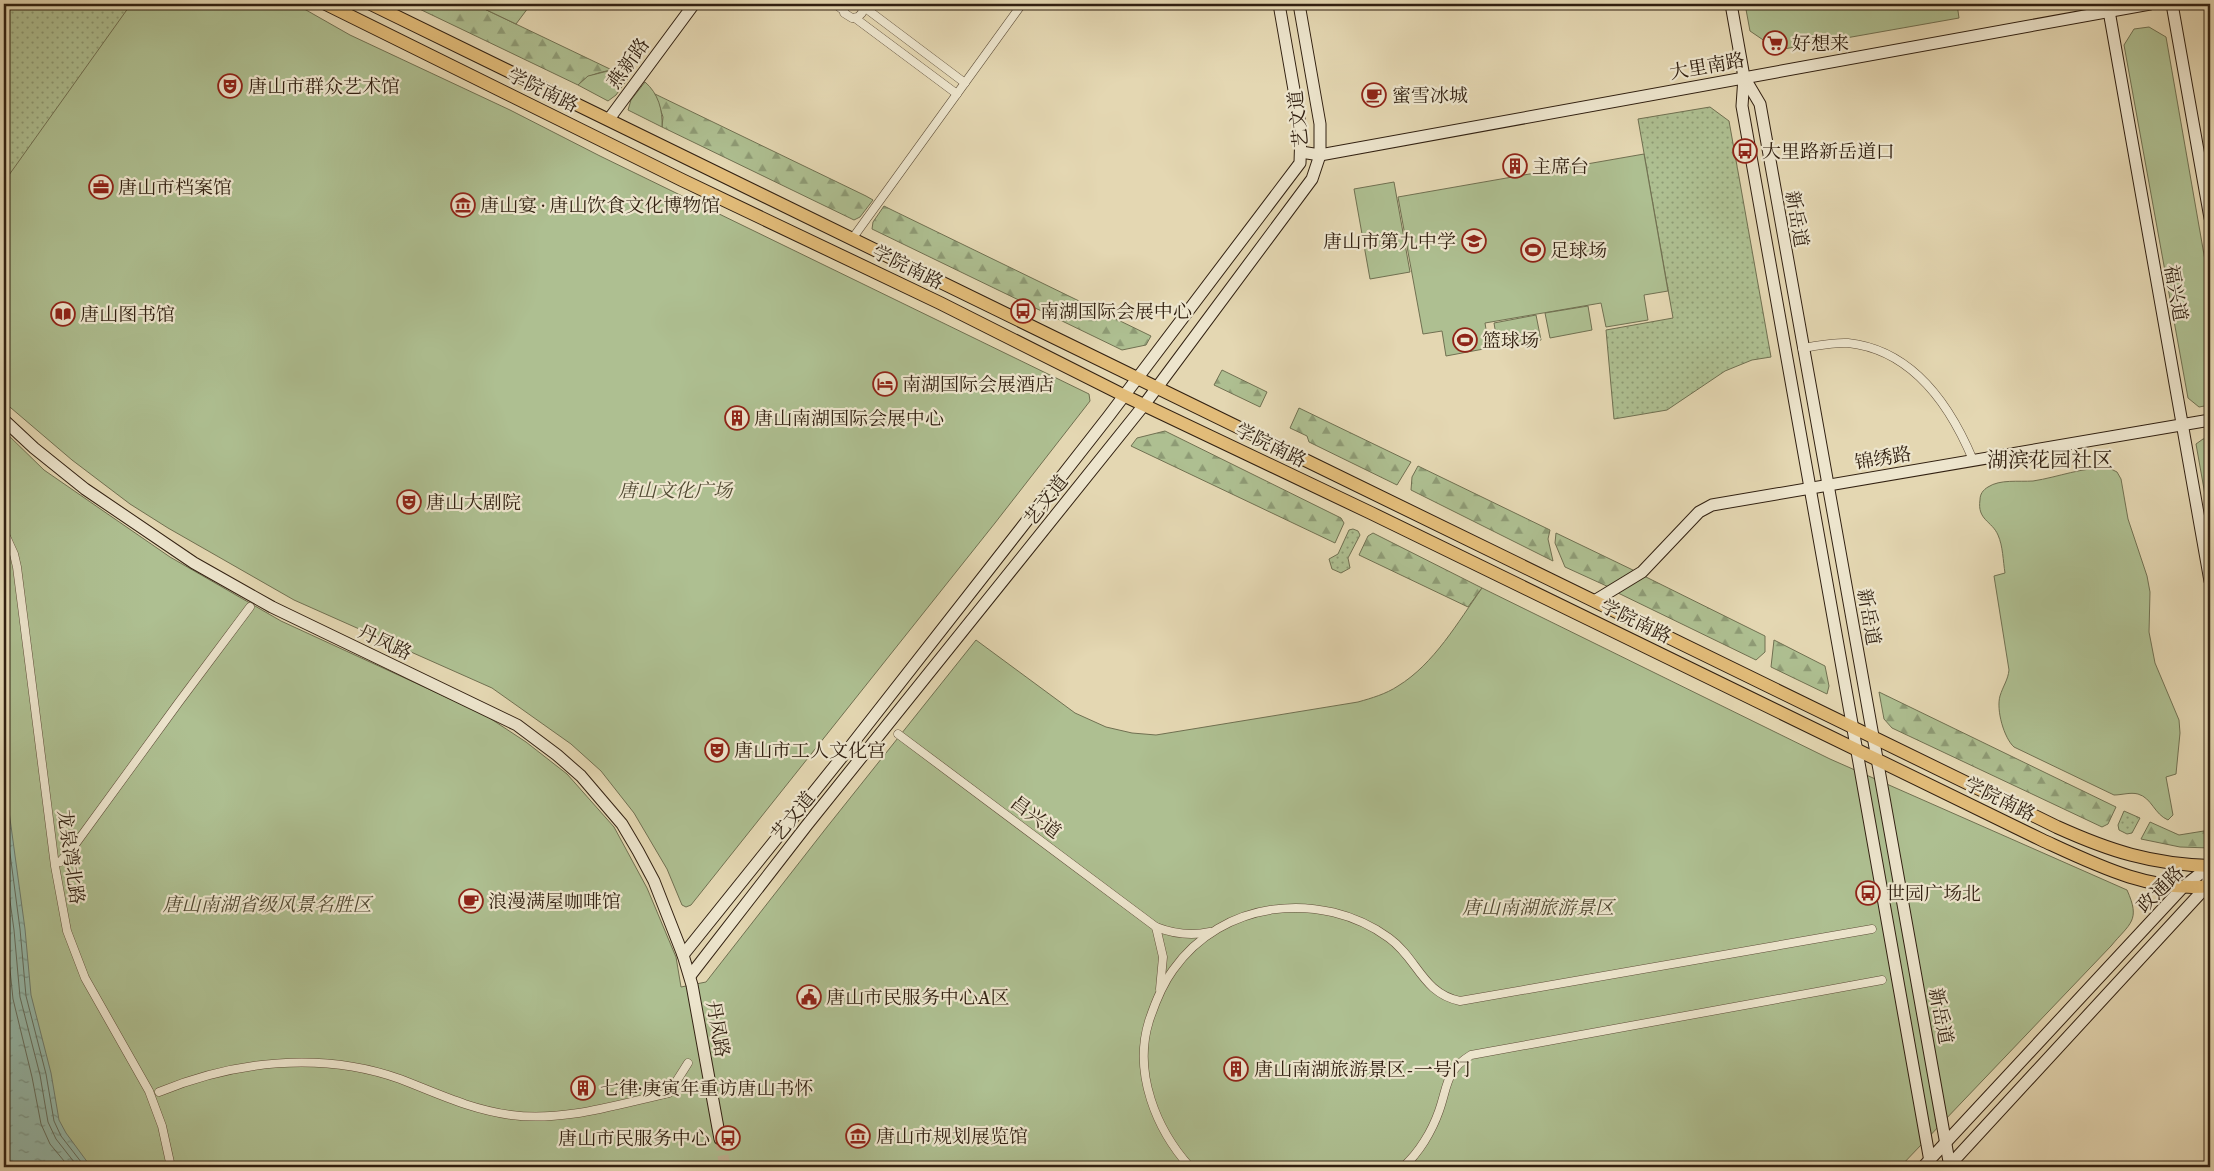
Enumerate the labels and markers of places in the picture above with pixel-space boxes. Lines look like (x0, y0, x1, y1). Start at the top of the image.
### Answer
supermarket icon: 好想来 (1762, 30, 1788, 56)
place label: 好想来 (1792, 32, 1849, 55)
theatre icon: 唐山市群众艺术馆 (217, 73, 243, 99)
place label: 唐山市群众艺术馆 (248, 75, 400, 98)
cafe icon: 蜜雪冰城 (1361, 82, 1387, 108)
place label: 蜜雪冰城 (1392, 84, 1468, 107)
bus stop icon: 大里路新岳道口 (1732, 138, 1758, 164)
place label: 大里路新岳道口 (1762, 140, 1895, 163)
building icon: 主席台 (1502, 153, 1528, 179)
place label: 主席台 (1532, 155, 1589, 178)
office icon: 唐山市档案馆 (88, 174, 114, 200)
place label: 唐山市档案馆 (118, 176, 232, 199)
museum icon: 唐山宴 · 唐山饮食文化博物馆 (450, 192, 476, 218)
place label: 唐山宴 · 唐山饮食文化博物馆 (480, 194, 720, 217)
school or university icon: 唐山市第九中学 (1461, 228, 1487, 254)
place label: 唐山市第九中学 (1323, 230, 1456, 253)
sports icon: 足球场 (1520, 237, 1546, 263)
place label: 足球场 (1550, 239, 1607, 262)
bus stop icon: 南湖国际会展中心 (1010, 298, 1036, 324)
place label: 南湖国际会展中心 (1040, 300, 1192, 323)
library icon: 唐山图书馆 (50, 301, 76, 327)
place label: 唐山图书馆 (80, 303, 175, 326)
sports icon: 篮球场 (1452, 327, 1478, 353)
place label: 篮球场 (1482, 329, 1539, 352)
hotel icon: 南湖国际会展酒店 (872, 371, 898, 397)
place label: 南湖国际会展酒店 (902, 373, 1054, 396)
building icon: 唐山南湖国际会展中心 (724, 405, 750, 431)
place label: 唐山南湖国际会展中心 (754, 407, 944, 430)
theatre icon: 唐山大剧院 (396, 489, 422, 515)
place label: 唐山大剧院 (426, 491, 521, 514)
theatre icon: 唐山市工人文化宫 (704, 737, 730, 763)
place label: 唐山市工人文化宫 (734, 739, 886, 762)
bus stop icon: 世园广场北 (1855, 880, 1881, 906)
place label: 世园广场北 (1886, 882, 1981, 905)
cafe icon: 浪漫满屋咖啡馆 (458, 888, 484, 914)
place label: 浪漫满屋咖啡馆 (488, 890, 621, 913)
public building icon: 唐山市民服务中心A区 (796, 984, 822, 1010)
place label: 唐山市民服务中心A区 (826, 986, 1010, 1009)
building icon: 唐山南湖旅游景区-一号门 (1223, 1056, 1249, 1082)
place label: 唐山南湖旅游景区-一号门 (1254, 1058, 1471, 1081)
building icon: 七律·庚寅年重访唐山书怀 (570, 1075, 596, 1101)
place label: 七律·庚寅年重访唐山书怀 (600, 1077, 813, 1100)
museum icon: 唐山市规划展览馆 (845, 1123, 871, 1149)
bus stop icon: 唐山市民服务中心 (715, 1125, 741, 1151)
place label: 唐山市规划展览馆 (876, 1125, 1028, 1148)
place label: 唐山市民服务中心 (558, 1127, 710, 1150)

